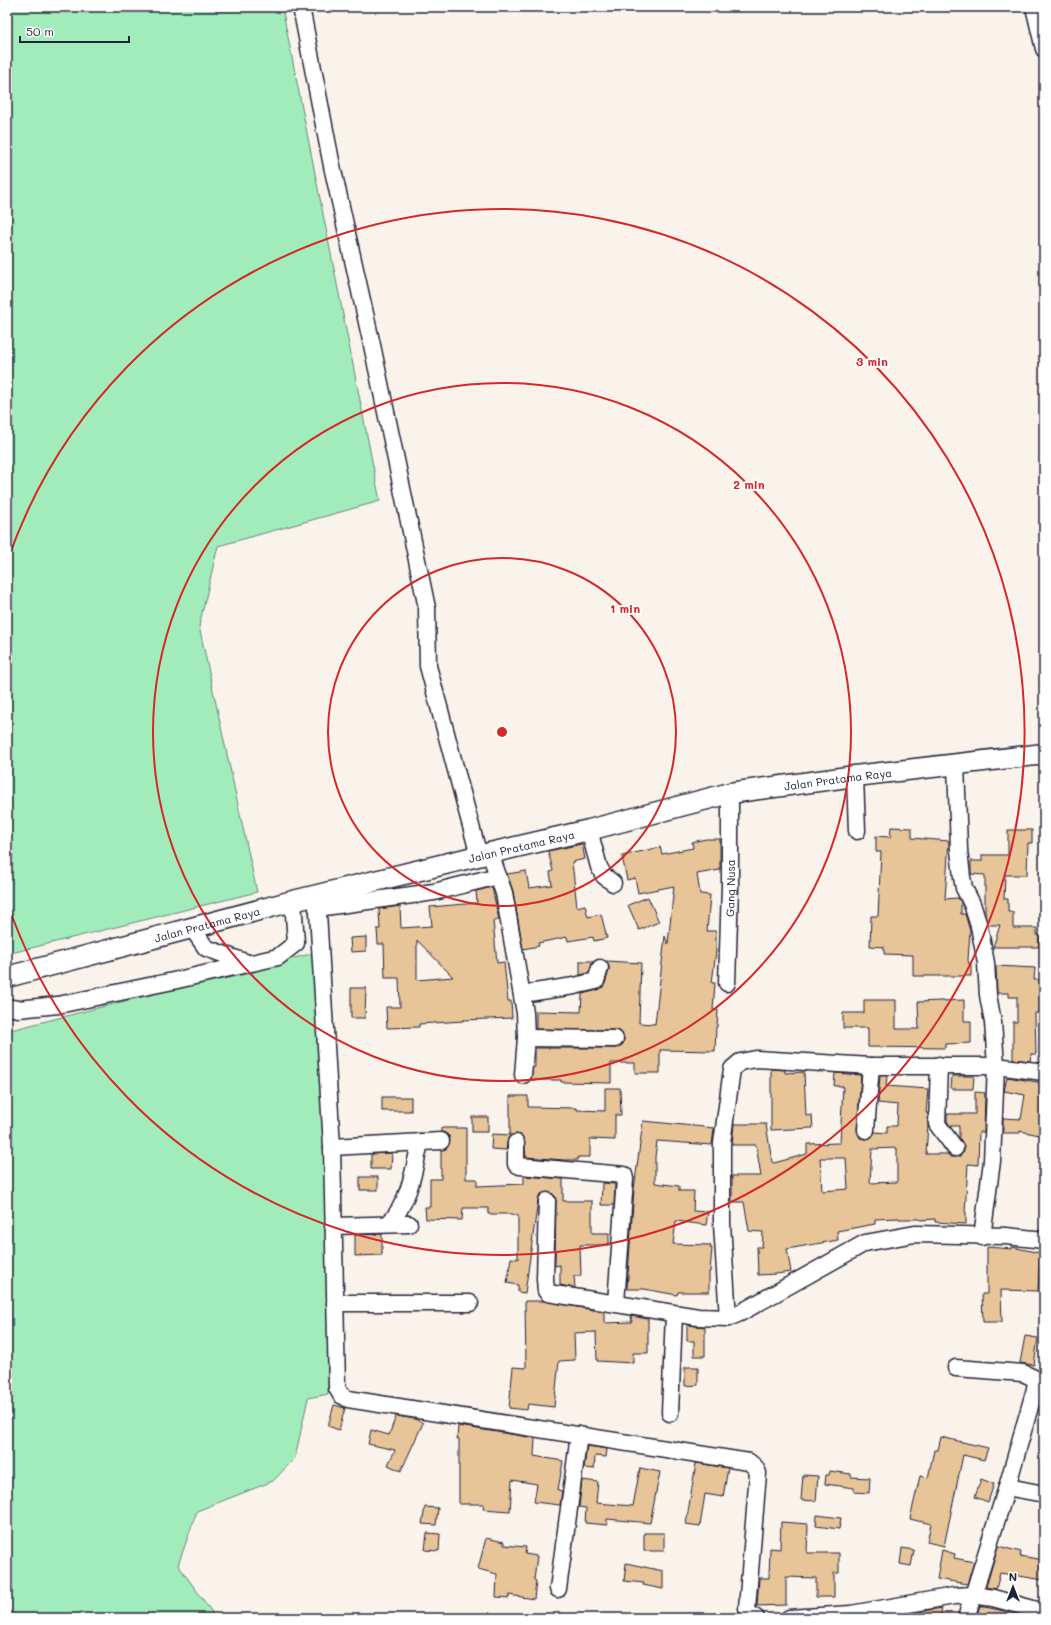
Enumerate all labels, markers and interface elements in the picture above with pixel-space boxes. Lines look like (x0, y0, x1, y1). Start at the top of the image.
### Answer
scale bar (20, 18, 129, 44)
text: 50 m (26, 23, 54, 39)
text: 3 min (856, 353, 888, 369)
text: 2 min (733, 476, 765, 492)
text: 1 min (610, 600, 640, 616)
centre of rings (495, 725, 509, 739)
street label: Jalan Pratama Raya (783, 764, 893, 793)
street label: Jalan Pratama Raya (467, 826, 576, 866)
street label: Gang Nusa (722, 859, 738, 917)
street label: Jalan Pratama Raya (153, 903, 262, 945)
north arrow (993, 1567, 1033, 1607)
text: N (1009, 1569, 1017, 1584)

